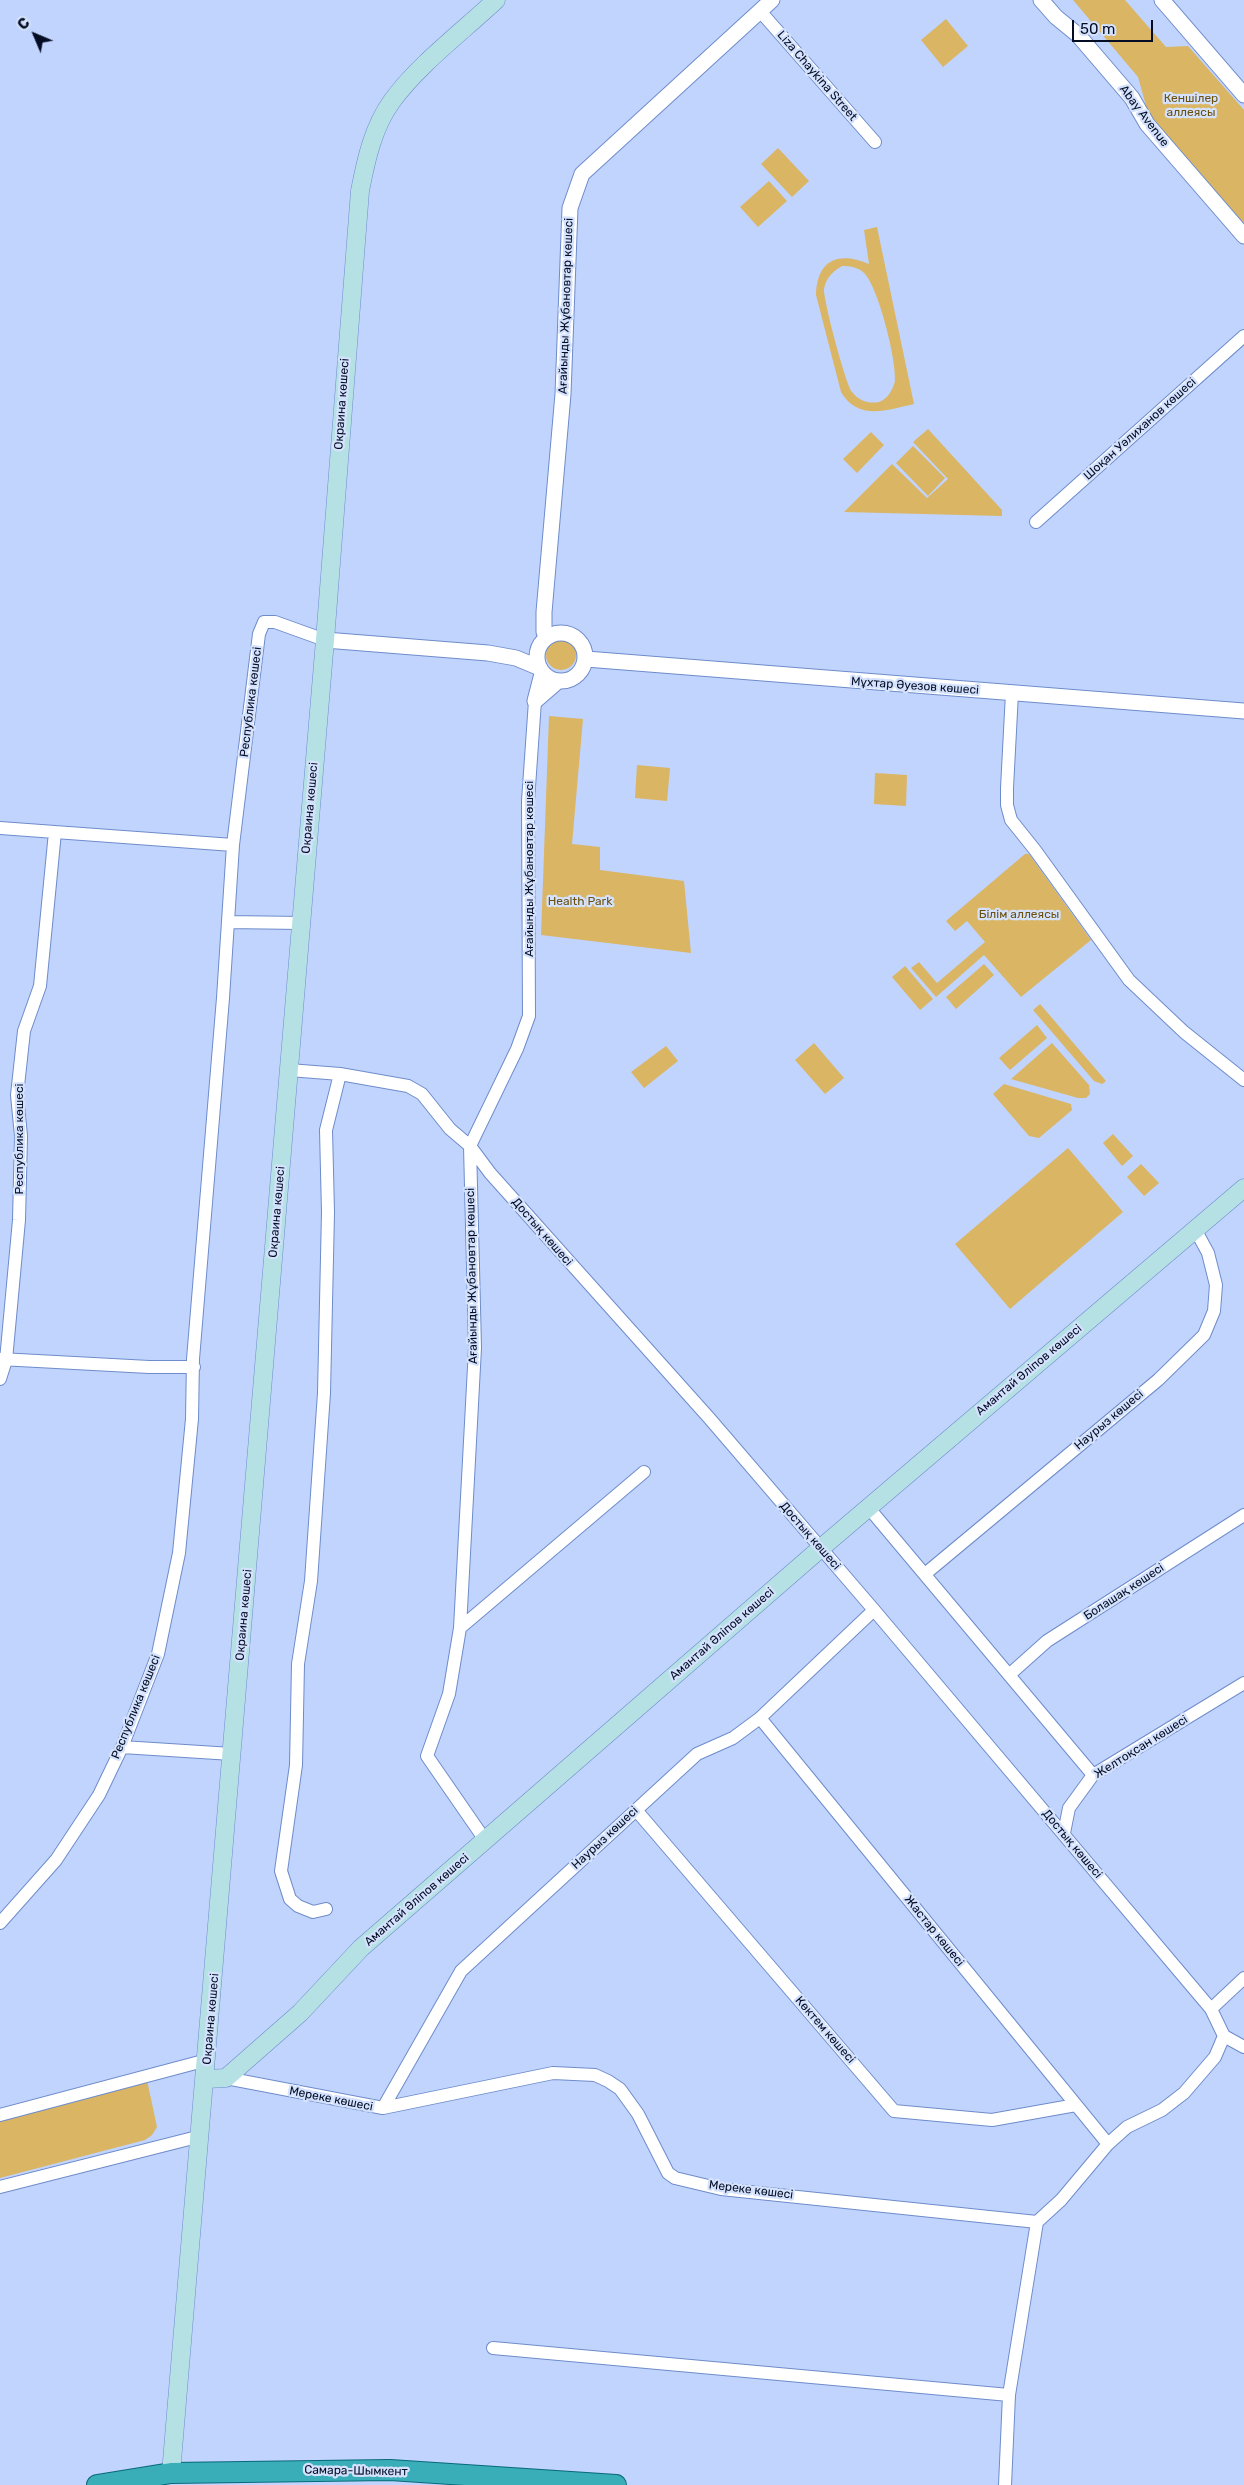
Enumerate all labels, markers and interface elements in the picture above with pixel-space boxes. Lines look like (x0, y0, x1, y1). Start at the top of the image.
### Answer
north arrow (10, 10, 60, 60)
scale bar (1074, 10, 1155, 42)
text: С (15, 15, 34, 34)
text: 50 m (1080, 20, 1115, 38)
street label: Liza Chaykina Street (774, 28, 860, 124)
street label: Abay Avenue (1116, 82, 1172, 150)
park label: Кеншілер аллеясы (1164, 92, 1218, 120)
street label: Ағайынды Жұбановтар көшесі (556, 218, 576, 394)
street label: Окраина көшесі (332, 358, 352, 450)
street label: Шоқан Уәлиханов көшесі (1081, 375, 1199, 483)
street label: Республика көшесі (237, 646, 265, 758)
street label: Мұхтар Әуезов көшесі (851, 674, 979, 698)
street label: Окраина көшесі (299, 762, 321, 854)
street label: Ағайынды Жұбановтар көшесі (523, 781, 537, 957)
park label: Health Park (548, 895, 612, 909)
park label: Білім аллеясы (979, 908, 1059, 922)
street label: Республика көшесі (13, 1084, 27, 1194)
street label: Окраина көшесі (266, 1166, 288, 1258)
street label: Ағайынды Жұбановтар көшесі (463, 1188, 481, 1364)
street label: Достық көшесі (509, 1195, 575, 1269)
street label: Амантай Әліпов көшесі (973, 1321, 1085, 1419)
street label: Наурыз көшесі (1072, 1387, 1146, 1453)
street label: Достық көшесі (777, 1499, 843, 1573)
street label: Болашақ көшесі (1081, 1561, 1167, 1623)
street label: Окраина көшесі (233, 1569, 255, 1661)
street label: Амантай Әліпов көшесі (667, 1585, 777, 1683)
street label: Республика көшесі (109, 1653, 163, 1761)
street label: Желтоқсан көшесі (1091, 1712, 1191, 1782)
street label: Наурыз көшесі (569, 1804, 641, 1872)
street label: Достық көшесі (1039, 1807, 1105, 1881)
street label: Амантай Әліпов көшесі (362, 1851, 472, 1949)
street label: Жастар көшесі (901, 1893, 967, 1969)
street label: Окраина көшесі (200, 1973, 222, 2065)
street label: Көктем көшесі (792, 1994, 858, 2066)
street label: Мереке көшесі (288, 2084, 374, 2114)
street label: Мереке көшесі (708, 2178, 794, 2202)
street label: Самара-Шымкент (304, 2463, 408, 2479)

